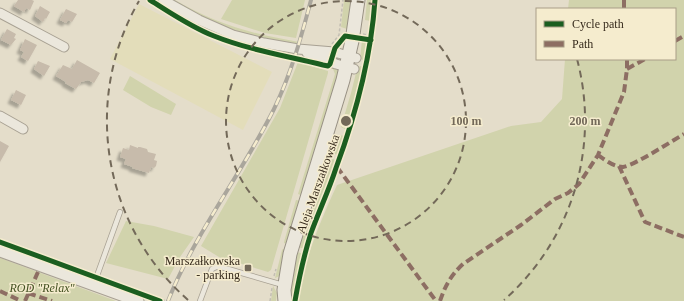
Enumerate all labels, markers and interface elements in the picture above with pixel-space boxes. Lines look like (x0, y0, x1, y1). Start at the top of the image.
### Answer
legend (536, 8, 676, 60)
text: Cycle path (572, 17, 624, 31)
text: Path (572, 37, 593, 51)
centre of rings (339, 114, 353, 128)
text: 100 m (451, 114, 482, 128)
text: 200 m (570, 114, 601, 128)
street label: Aleja Marszałkowska (294, 132, 343, 235)
place label: Marszałkowska - parking (165, 254, 241, 282)
marker: Marszałkowska - parking (243, 263, 253, 273)
park label: ROD "Relax" (8, 281, 75, 295)

